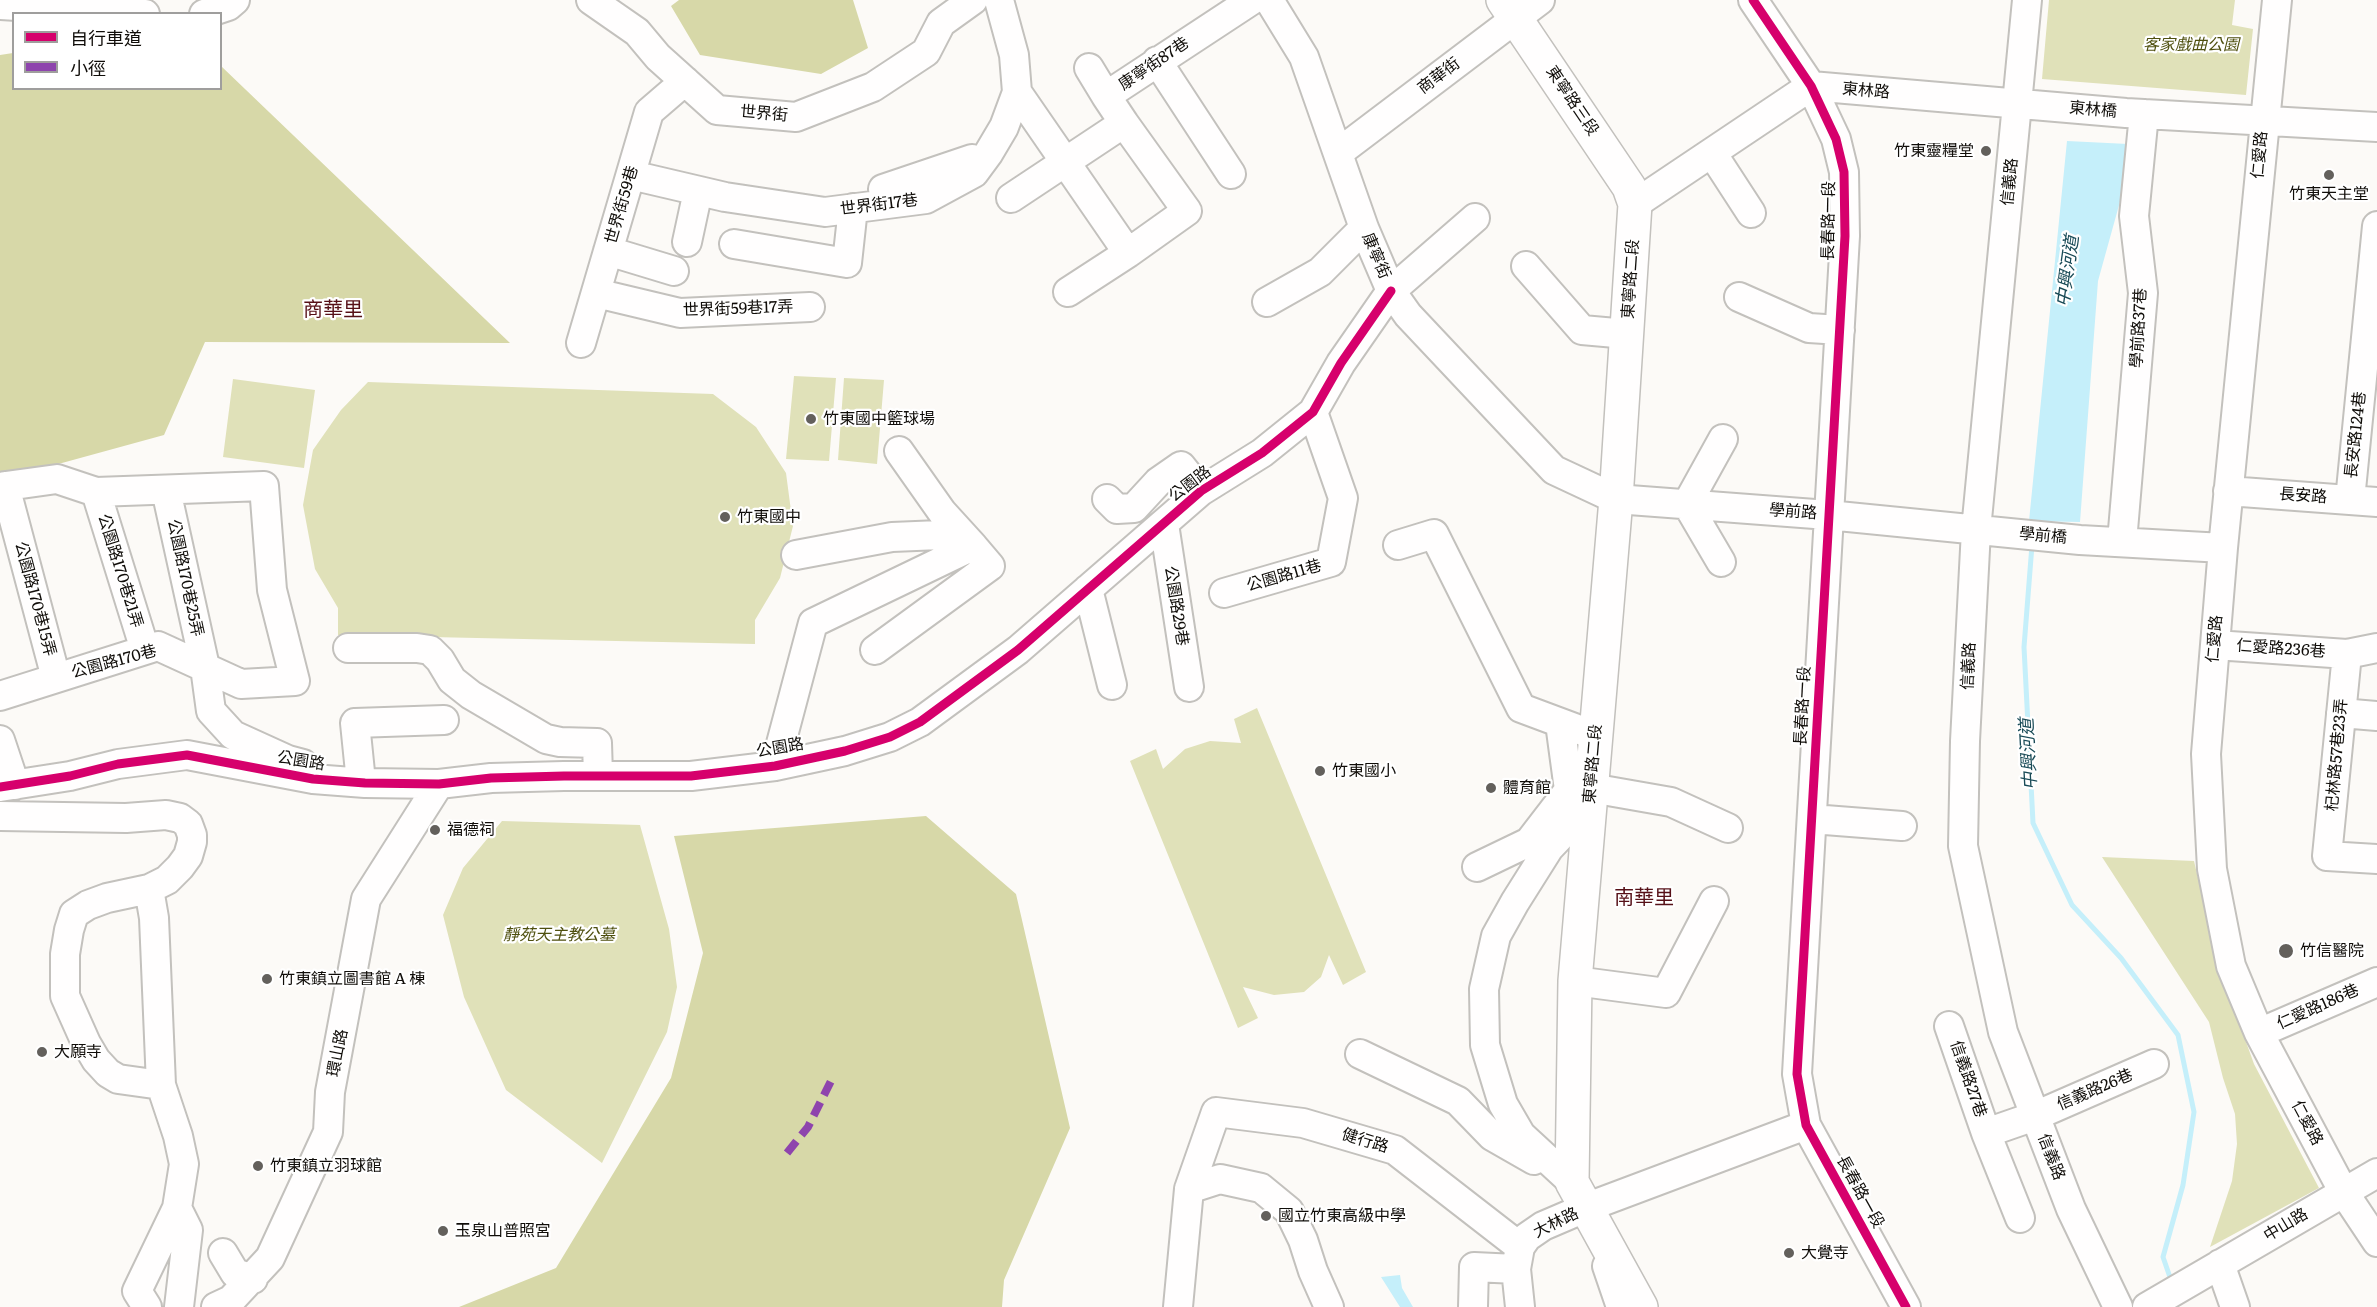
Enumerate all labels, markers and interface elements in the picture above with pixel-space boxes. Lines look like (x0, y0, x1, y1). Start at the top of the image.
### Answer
legend (12, 12, 222, 90)
text: 自行車道 (70, 24, 142, 51)
street label: 康寧街87巷 (1115, 33, 1193, 95)
park label: 客家戲曲公園 (2143, 35, 2239, 55)
text: 小徑 (70, 54, 106, 81)
street label: 商華街 (1414, 54, 1464, 98)
street label: 東寧路三段 (1542, 62, 1602, 140)
street label: 東林路 (1841, 79, 1891, 103)
street label: 東林橋 (2068, 98, 2118, 122)
street label: 世界街 (739, 102, 789, 126)
street label: 仁愛路 (2248, 130, 2272, 180)
place label: 竹東靈糧堂 (1894, 141, 1974, 161)
marker: 竹東靈糧堂 (1979, 144, 1993, 158)
street label: 信義路 (1998, 157, 2022, 207)
street label: 世界街59巷 (602, 164, 642, 246)
marker: 竹東天主堂 (2322, 168, 2336, 182)
street label: 長春路一段 (1819, 181, 1839, 261)
place label: 竹東天主堂 (2289, 184, 2369, 204)
street label: 世界街17巷 (839, 191, 919, 219)
street label: 康寧街 (1358, 230, 1394, 282)
water label: 中興河道 (2052, 234, 2084, 308)
street label: 東寧路二段 (1619, 238, 1643, 320)
street label: 學前路37巷 (2127, 287, 2151, 369)
street label: 世界街59巷17弄 (682, 297, 794, 321)
district label: 商華里 (303, 298, 363, 322)
street label: 長安路124巷 (2342, 391, 2370, 479)
place label: 竹東國中籃球場 (823, 409, 935, 429)
marker: 竹東國中籃球場 (804, 412, 818, 426)
street label: 公園路 (1165, 462, 1215, 506)
street label: 長安路 (2278, 485, 2328, 507)
street label: 學前路 (1768, 501, 1818, 523)
place label: 竹東國中 (737, 507, 801, 527)
marker: 竹東國中 (718, 510, 732, 524)
street label: 公園路170巷21弄 (94, 512, 146, 630)
street label: 公園路170巷25弄 (163, 517, 207, 639)
street label: 學前橋 (2018, 524, 2068, 548)
street label: 公園路170巷15弄 (10, 540, 60, 658)
street label: 公園路11巷 (1244, 556, 1324, 596)
street label: 公園路29巷 (1160, 565, 1192, 647)
street label: 仁愛路 (2203, 614, 2227, 664)
street label: 仁愛路236巷 (2236, 636, 2326, 662)
street label: 公園路170巷 (69, 641, 159, 683)
street label: 信義路 (1958, 642, 1980, 690)
street label: 長春路一段 (1791, 666, 1815, 746)
street label: 杞林路57巷23弄 (2323, 698, 2351, 812)
water label: 中興河道 (2016, 717, 2042, 791)
street label: 東寧路二段 (1580, 723, 1606, 805)
street label: 公園路 (755, 734, 805, 762)
street label: 公園路 (276, 748, 326, 774)
place label: 竹東國小 (1332, 761, 1396, 781)
marker: 竹東國小 (1313, 764, 1327, 778)
place label: 體育館 (1503, 778, 1551, 798)
marker: 體育館 (1484, 781, 1498, 795)
place label: 福德祠 (447, 820, 495, 840)
marker: 福德祠 (428, 823, 442, 837)
district label: 南華里 (1614, 886, 1674, 910)
park label: 靜苑天主教公墓 (503, 925, 615, 945)
place label: 竹信醫院 (2300, 941, 2364, 961)
marker: 竹信醫院 (2277, 942, 2295, 960)
place label: 竹東鎮立圖書館 A 棟 (279, 969, 425, 989)
marker: 竹東鎮立圖書館 A 棟 (260, 972, 274, 986)
street label: 仁愛路186巷 (2274, 980, 2362, 1034)
street label: 環山路 (324, 1028, 352, 1078)
street label: 信義路27巷 (1946, 1038, 1990, 1120)
place label: 大願寺 (54, 1042, 102, 1062)
marker: 大願寺 (35, 1045, 49, 1059)
street label: 信義路26巷 (2054, 1065, 2136, 1115)
street label: 仁愛路 (2287, 1097, 2327, 1149)
street label: 健行路 (1339, 1125, 1391, 1157)
street label: 信義路 (2033, 1131, 2069, 1183)
street label: 長春路一段 (1832, 1152, 1888, 1232)
place label: 竹東鎮立羽球館 (270, 1156, 382, 1176)
marker: 竹東鎮立羽球館 (251, 1159, 265, 1173)
street label: 大林路 (1530, 1204, 1582, 1242)
street label: 中山路 (2260, 1204, 2312, 1246)
place label: 國立竹東高級中學 (1278, 1206, 1406, 1226)
marker: 國立竹東高級中學 (1259, 1209, 1273, 1223)
place label: 玉泉山普照宮 (455, 1221, 551, 1241)
marker: 玉泉山普照宮 (436, 1224, 450, 1238)
place label: 大覺寺 (1801, 1243, 1849, 1263)
marker: 大覺寺 (1782, 1246, 1796, 1260)

